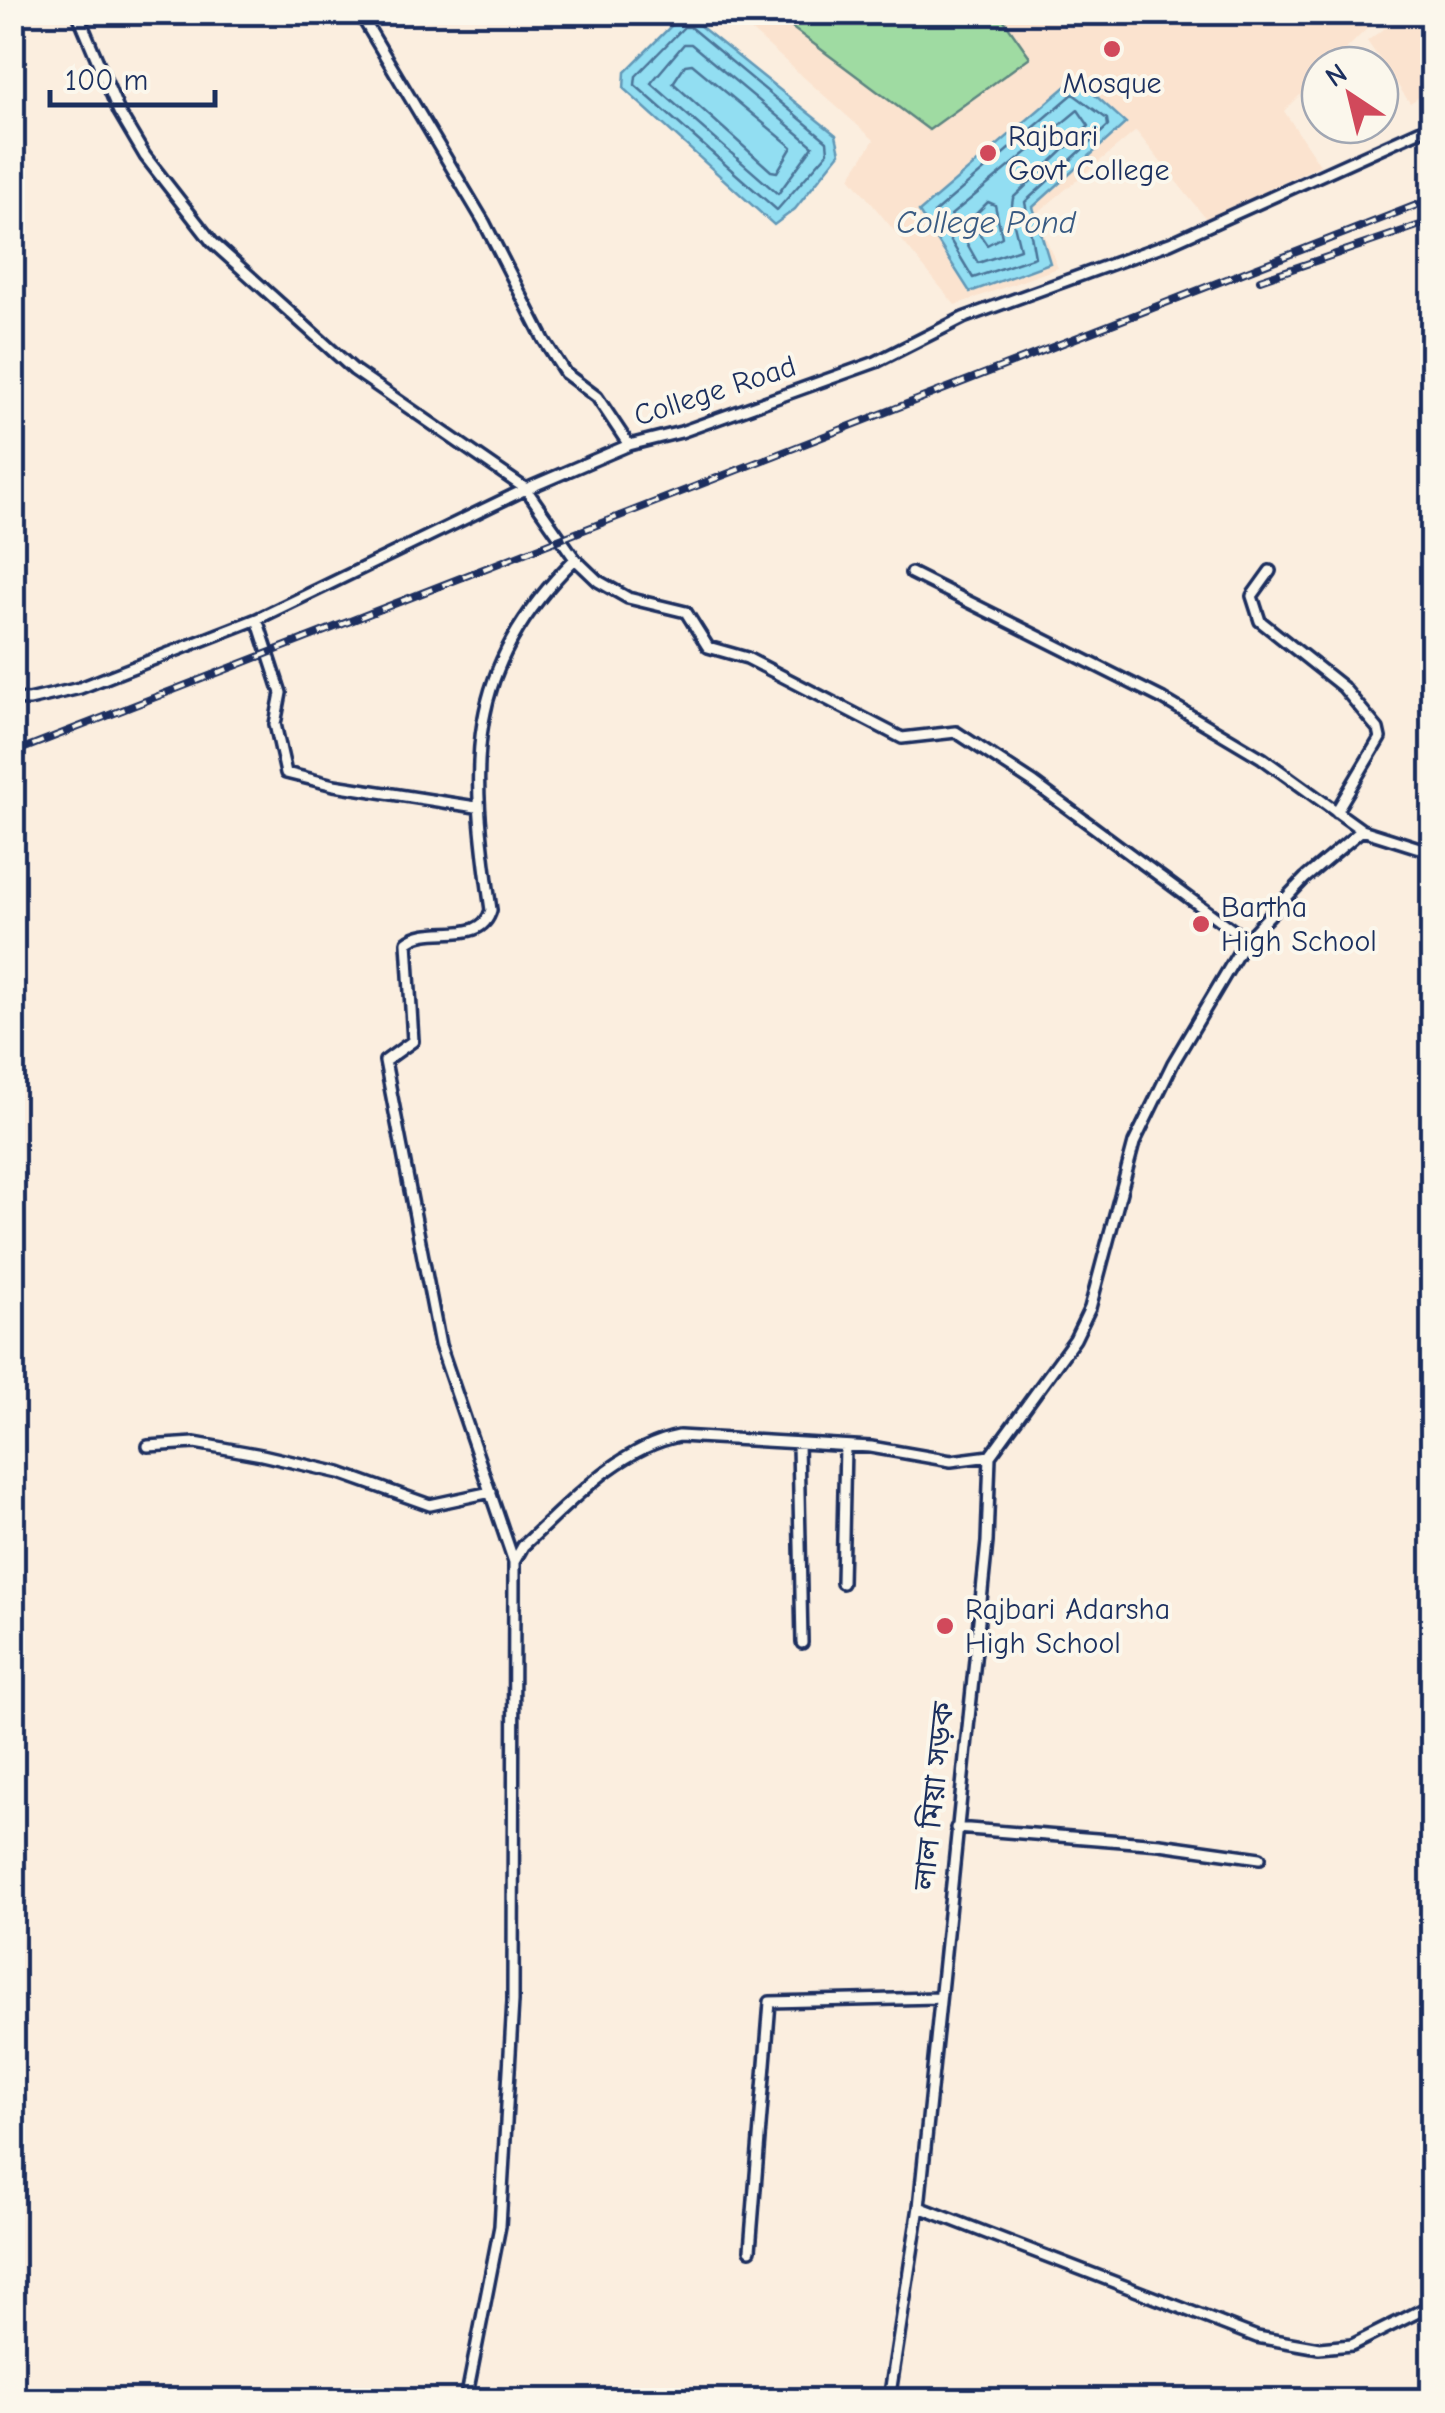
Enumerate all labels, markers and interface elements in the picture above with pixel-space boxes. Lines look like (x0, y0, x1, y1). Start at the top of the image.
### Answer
marker: Mosque (1101, 38, 1123, 60)
scale bar (50, 45, 215, 107)
north arrow (1300, 45, 1400, 145)
text: N (1320, 57, 1353, 94)
text: 100 m (65, 63, 148, 98)
place label: Mosque (1062, 66, 1162, 101)
place label: Rajbari Govt College (1008, 119, 1170, 188)
marker: Rajbari Govt College (977, 142, 999, 164)
water label: College Pond (896, 204, 1077, 241)
street label: College Road (630, 348, 800, 434)
place label: Bartha High School (1221, 890, 1377, 959)
marker: Bartha High School (1190, 913, 1212, 935)
place label: Rajbari Adarsha High School (965, 1592, 1170, 1661)
marker: Rajbari Adarsha High School (934, 1615, 956, 1637)
street label: লাল মিয়া সড়ক (906, 1699, 961, 1893)

